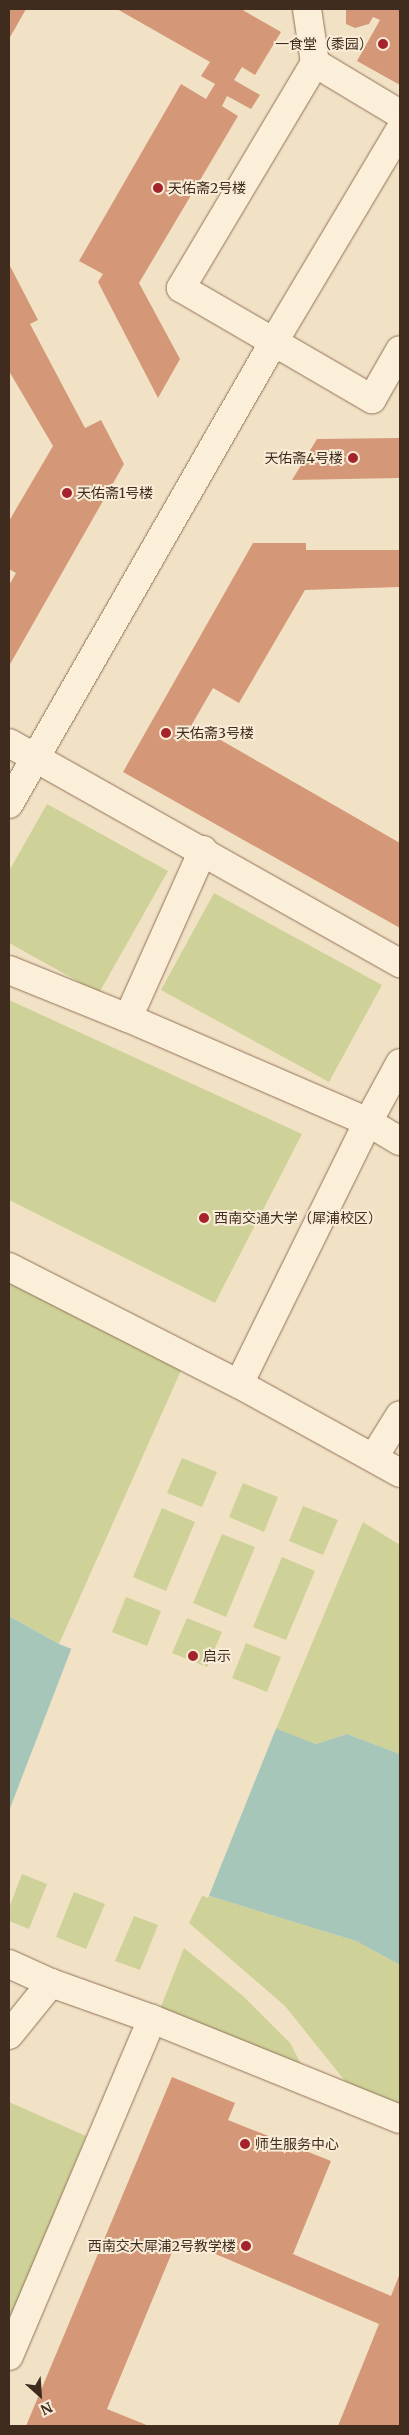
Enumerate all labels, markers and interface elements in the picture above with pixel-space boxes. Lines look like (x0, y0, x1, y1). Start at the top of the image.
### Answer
place label: 一食堂（黍园） (275, 36, 373, 52)
marker: 一食堂（黍园） (377, 38, 389, 50)
place label: 天佑斋2号楼 (168, 180, 246, 196)
marker: 天佑斋2号楼 (152, 182, 164, 194)
place label: 天佑斋4号楼 (264, 450, 343, 466)
marker: 天佑斋4号楼 (347, 452, 359, 464)
place label: 天佑斋1号楼 (77, 485, 153, 501)
marker: 天佑斋1号楼 (61, 487, 73, 499)
place label: 天佑斋3号楼 (176, 725, 254, 741)
marker: 天佑斋3号楼 (160, 727, 172, 739)
place label: 西南交通大学（犀浦校区） (214, 1210, 382, 1226)
marker: 西南交通大学（犀浦校区） (198, 1212, 210, 1224)
place label: 启示 (203, 1648, 231, 1664)
marker: 启示 (187, 1650, 199, 1662)
place label: 师生服务中心 (255, 2136, 339, 2152)
marker: 师生服务中心 (239, 2138, 251, 2150)
place label: 西南交大犀浦2号教学楼 (88, 2238, 236, 2254)
marker: 西南交大犀浦2号教学楼 (240, 2240, 252, 2252)
north arrow (15, 2370, 65, 2420)
text: N (38, 2398, 55, 2419)

